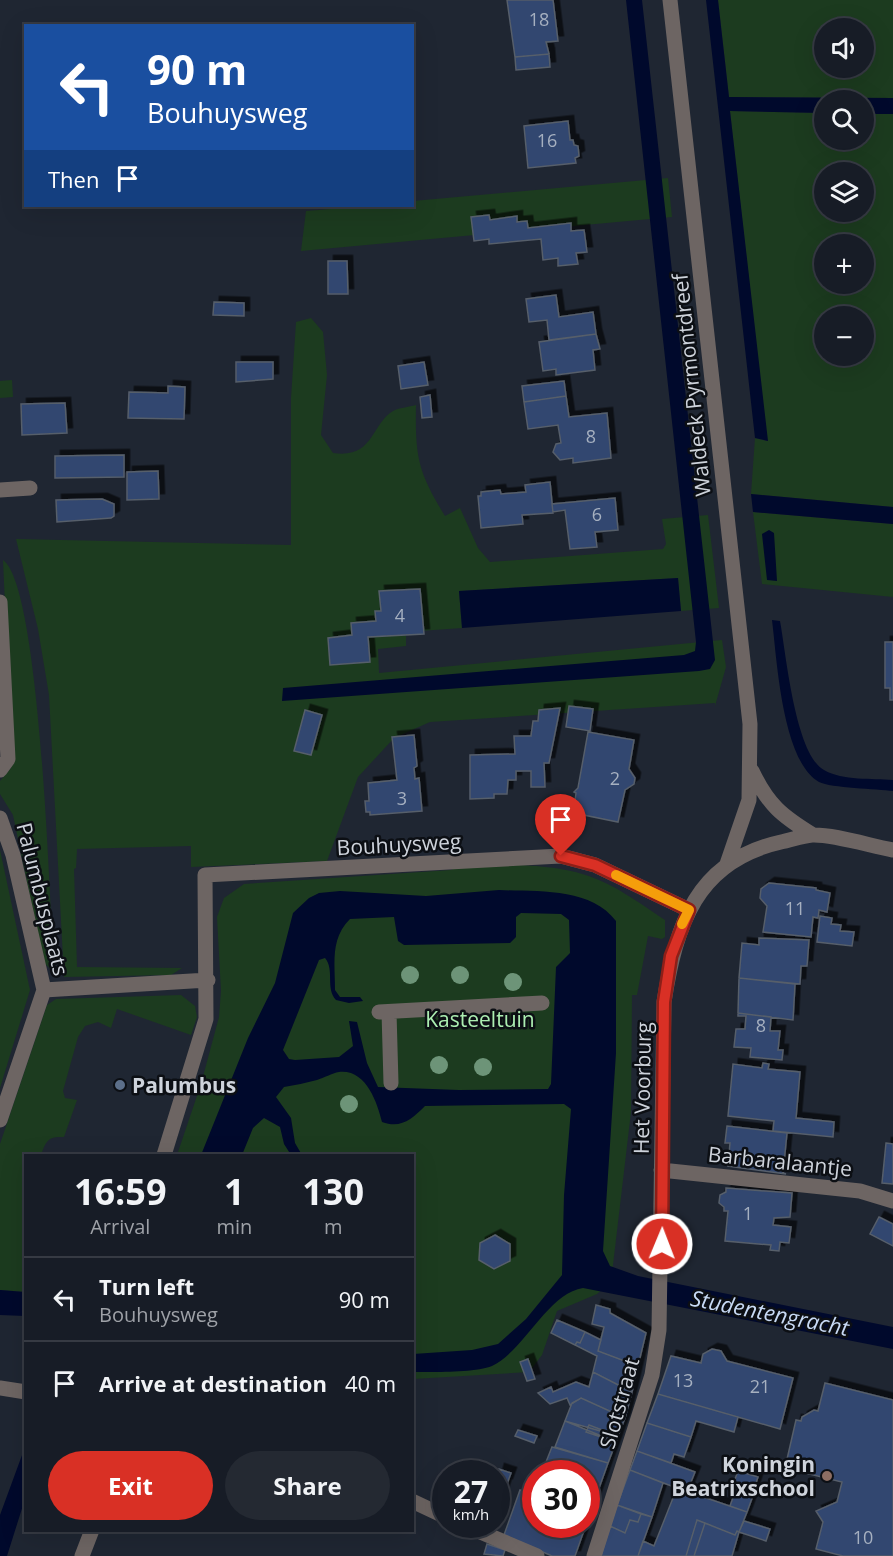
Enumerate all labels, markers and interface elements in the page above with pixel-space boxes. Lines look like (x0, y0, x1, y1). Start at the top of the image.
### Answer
house number: 18 (529, 7, 549, 31)
map controls (814, 18, 874, 366)
button: sound (814, 18, 874, 78)
text: 90 m (147, 40, 247, 97)
icon: left (48, 48, 126, 126)
button: search (814, 90, 874, 150)
text: Bouhuysweg (147, 94, 308, 131)
house number: 16 (537, 128, 557, 152)
icon: arrive (111, 162, 144, 195)
button: layers (814, 162, 874, 222)
text: Then (48, 164, 99, 194)
button: + (814, 234, 874, 294)
street label: Waldeck Pyrmontdreef (665, 270, 717, 498)
button: − (814, 306, 874, 366)
house number: 8 (586, 424, 596, 448)
house number: 6 (592, 502, 602, 526)
house number: 4 (395, 603, 405, 627)
house number: 2 (610, 766, 620, 790)
house number: 3 (397, 786, 407, 810)
pin (535, 794, 586, 856)
icon: arrive (544, 803, 577, 836)
street label: Palumbusplaats (10, 820, 76, 978)
street label: Bouhuysweg (336, 827, 462, 861)
house number: 11 (785, 896, 805, 920)
park label: Kasteeltuin (425, 1005, 535, 1033)
house number: 8 (756, 1013, 766, 1037)
street label: Het Voorburg (627, 1022, 657, 1154)
place label: Palumbus (132, 1071, 236, 1099)
marker: Palumbus (113, 1078, 127, 1092)
street label: Barbaralaantje (707, 1140, 853, 1182)
text: 16:59 (74, 1167, 167, 1216)
text: 1 (224, 1167, 245, 1216)
text: 130 (302, 1167, 364, 1216)
house number: 1 (743, 1201, 753, 1225)
position arrow (630, 1212, 694, 1276)
text: Arrival (90, 1213, 150, 1240)
text: min (216, 1213, 252, 1240)
text: m (324, 1213, 342, 1240)
text: Turn left (99, 1271, 194, 1301)
water label: Studentengracht (688, 1282, 852, 1342)
icon: left (48, 1283, 81, 1316)
text: 90 m (339, 1284, 390, 1314)
text: Bouhuysweg (99, 1301, 218, 1328)
street label: Slotstraat (593, 1354, 645, 1452)
icon: arrive (48, 1367, 81, 1400)
text: Arrive at destination (99, 1368, 327, 1398)
text: 40 m (345, 1368, 396, 1398)
house number: 13 (673, 1368, 693, 1392)
house number: 21 (750, 1374, 770, 1398)
place label: Koningin Beatrixschool (671, 1450, 815, 1502)
button: Exit (48, 1451, 213, 1520)
button: Share (225, 1451, 390, 1520)
speed limit sign: 30 (522, 1460, 600, 1538)
marker: Koningin Beatrixschool (820, 1469, 834, 1483)
text: 27 (454, 1471, 488, 1512)
text: km/h (453, 1504, 489, 1524)
house number: 10 (853, 1525, 873, 1549)

